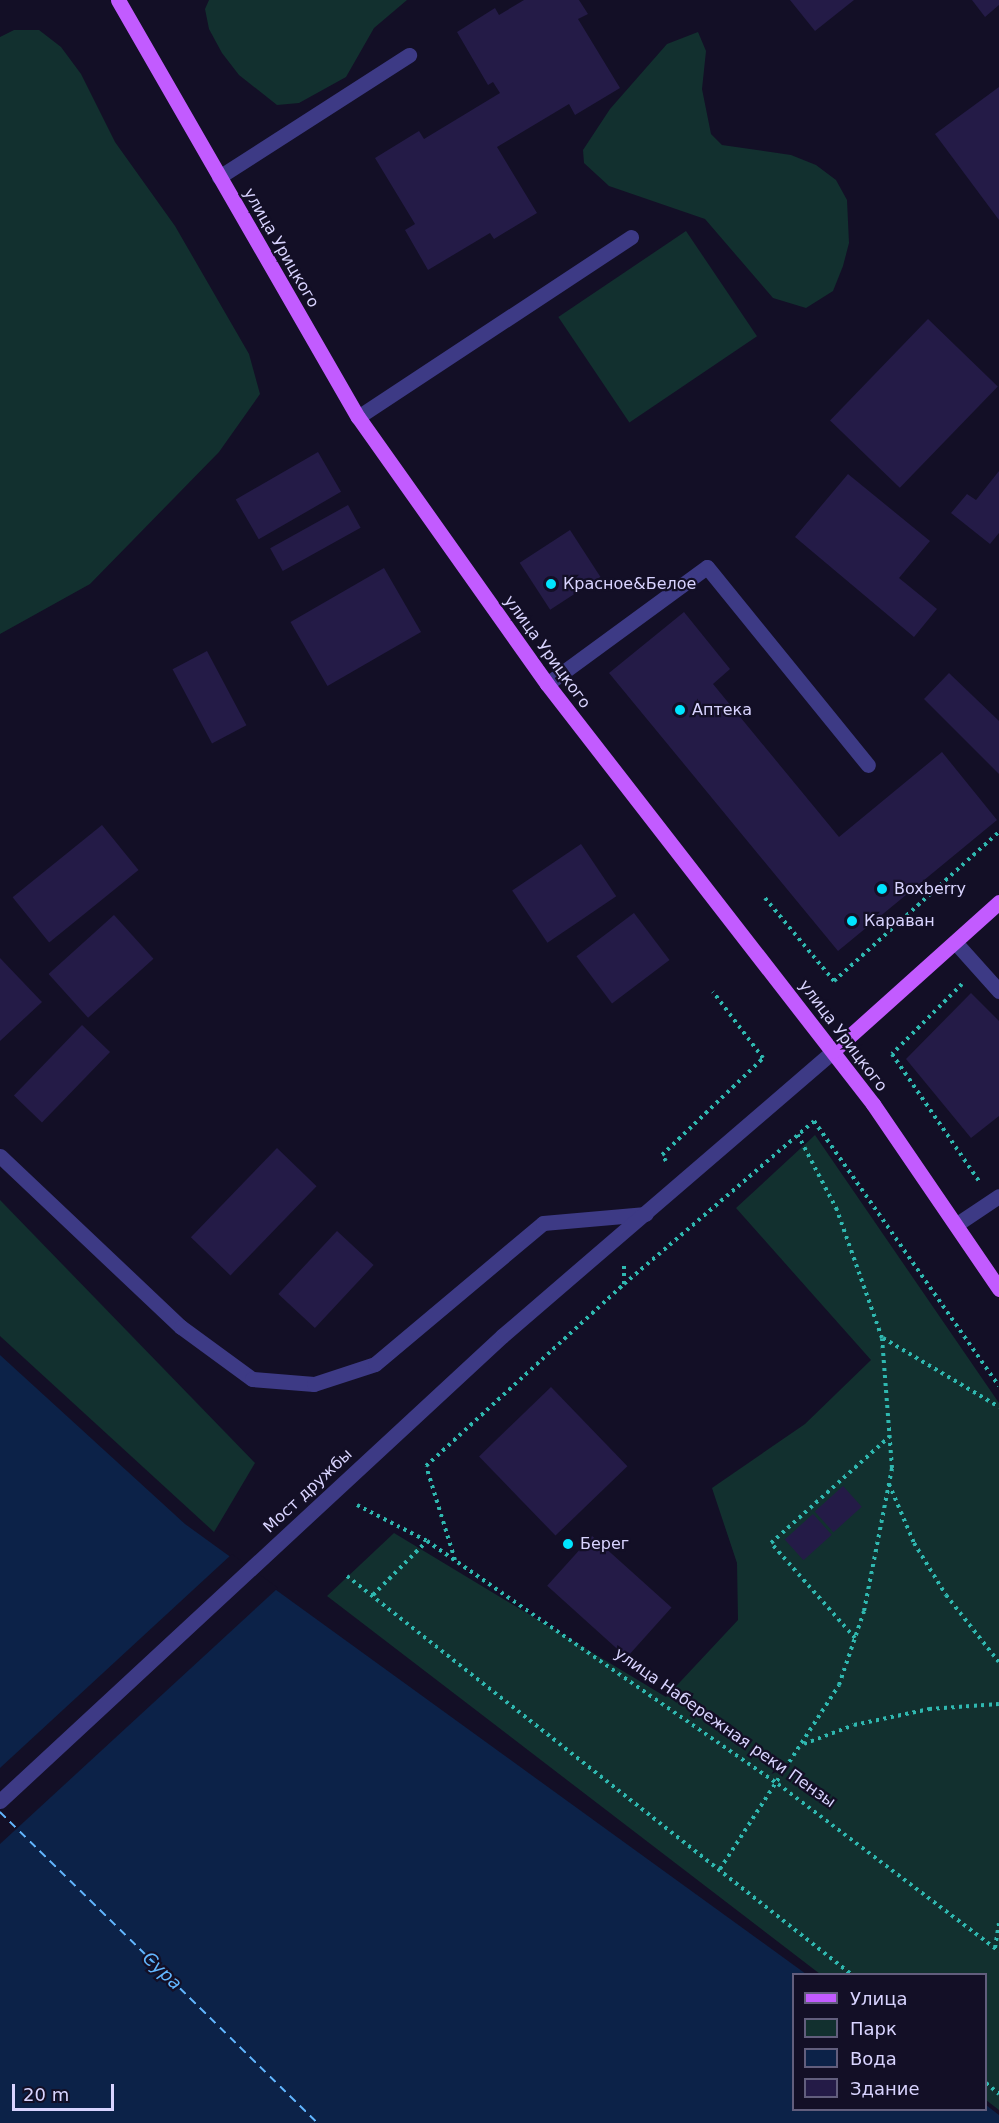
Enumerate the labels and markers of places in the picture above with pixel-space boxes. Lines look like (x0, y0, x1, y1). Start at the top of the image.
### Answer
place label: Красное&Белое (563, 574, 696, 594)
marker: Красное&Белое (544, 577, 558, 591)
place label: Аптека (692, 700, 752, 720)
marker: Аптека (673, 703, 687, 717)
place label: Boxberry (894, 879, 966, 899)
marker: Boxberry (875, 882, 889, 896)
place label: Караван (864, 911, 935, 931)
marker: Караван (845, 914, 859, 928)
place label: Берег (580, 1534, 629, 1554)
marker: Берег (561, 1537, 575, 1551)

